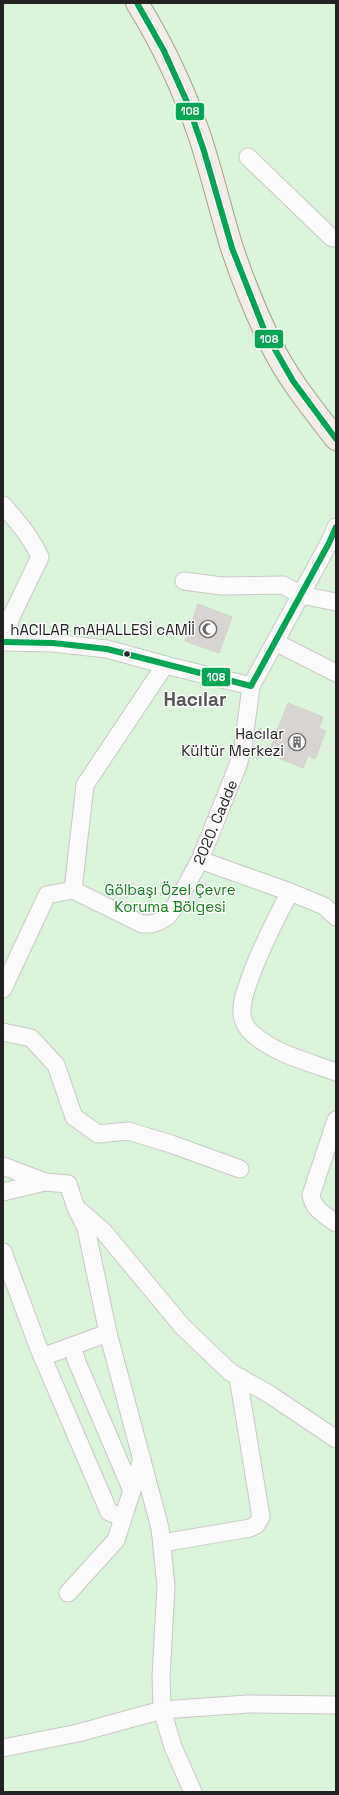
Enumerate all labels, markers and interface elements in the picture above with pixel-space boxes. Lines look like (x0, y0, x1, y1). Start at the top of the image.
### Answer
line badge: 108 (175, 102, 205, 121)
text: 108 (181, 104, 200, 118)
line badge: 108 (254, 329, 284, 349)
text: 108 (260, 332, 279, 346)
mosque icon: hACILAR mAHALLESİ cAMİİ (198, 619, 218, 639)
place label: hACILAR mAHALLESİ cAMİİ (10, 620, 195, 639)
unlabelled marker (122, 649, 132, 659)
line badge: 108 (201, 667, 231, 687)
text: 108 (207, 670, 226, 684)
district label: Hacılar (163, 687, 227, 712)
place label: Hacılar Kültür Merkezi (181, 724, 284, 760)
building icon: Hacılar Kültür Merkezi (287, 732, 307, 752)
street label: 2020. Cadde (189, 777, 241, 867)
park label: Gölbaşı Özel Çevre Koruma Bölgesi (104, 880, 236, 916)

